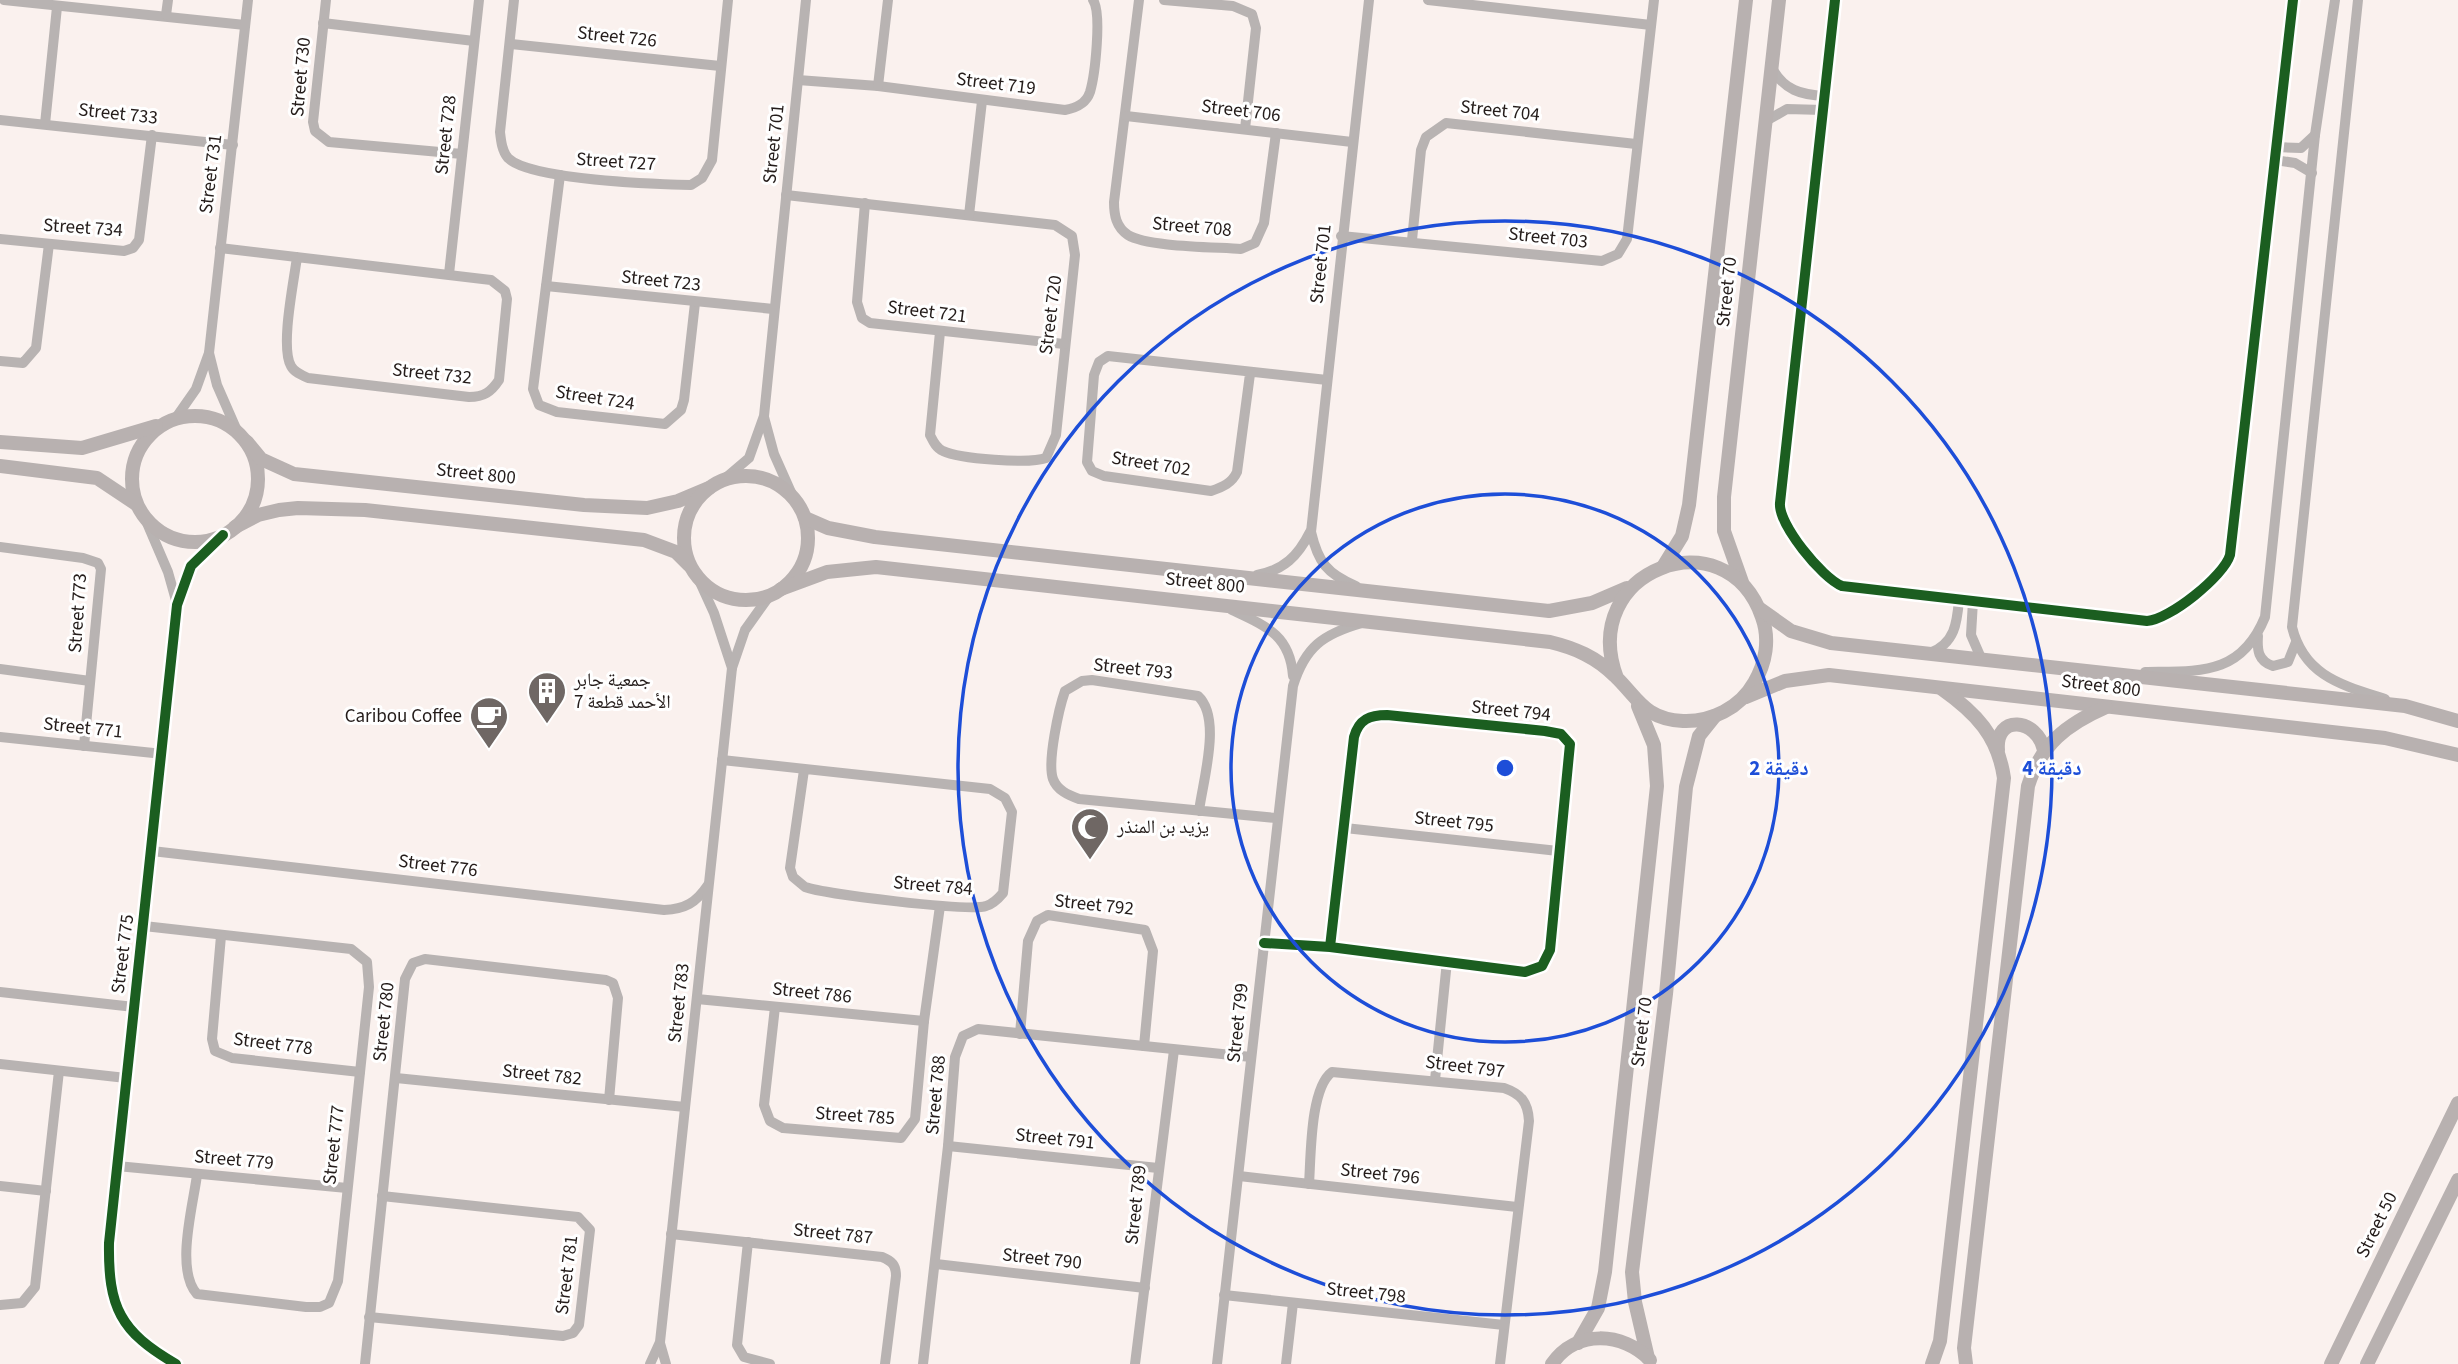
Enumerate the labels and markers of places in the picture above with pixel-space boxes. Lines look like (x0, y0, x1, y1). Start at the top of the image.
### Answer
place label: جمعية جابر الأحمد قطعة 7 (573, 667, 671, 716)
building icon: جمعية جابر الأحمد قطعة 7 (526, 670, 568, 725)
cafe icon: Caribou Coffee (468, 695, 510, 750)
place label: Caribou Coffee (345, 703, 462, 730)
centre of rings (1493, 756, 1517, 780)
mosque icon: يزيد بن المنذر (1069, 806, 1111, 861)
place label: يزيد بن المنذر (1116, 814, 1209, 841)

